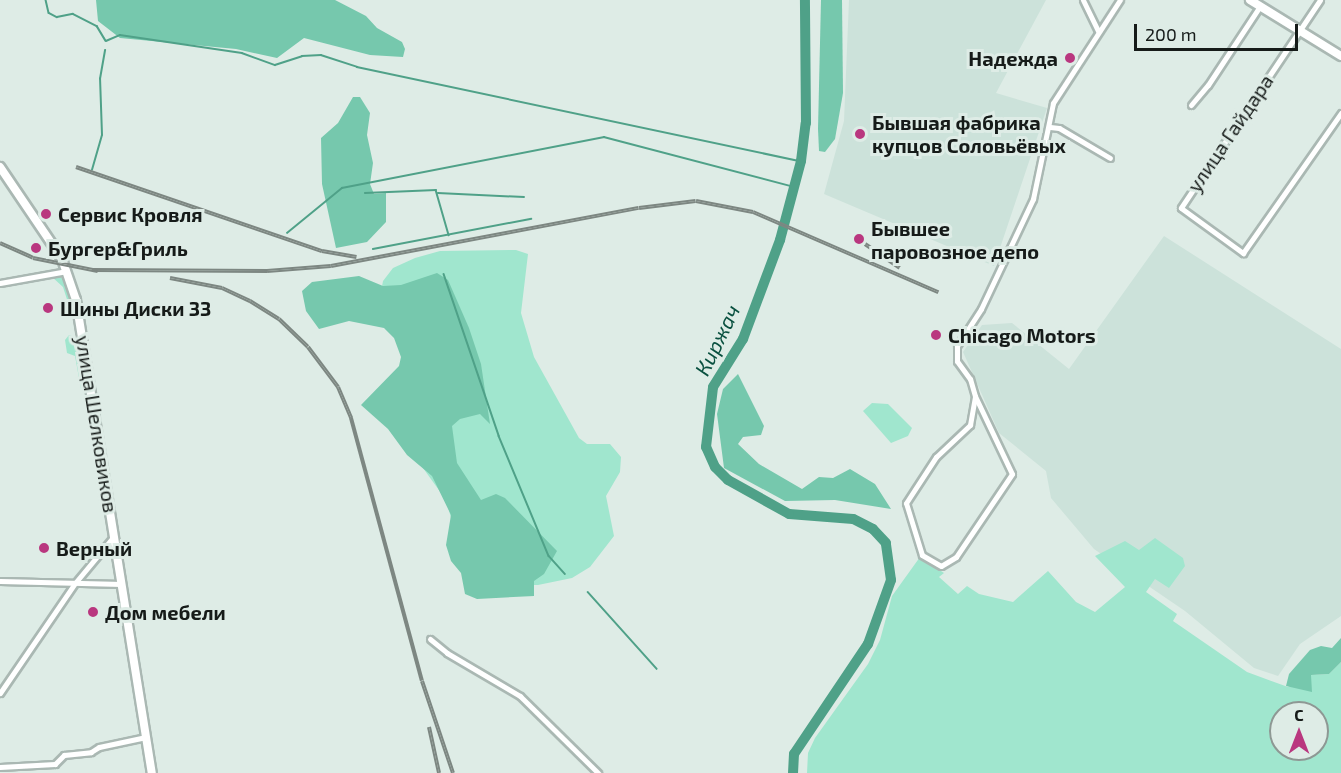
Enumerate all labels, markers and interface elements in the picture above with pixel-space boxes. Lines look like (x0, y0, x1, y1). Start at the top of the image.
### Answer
scale bar (1137, 12, 1300, 50)
text: 200 m (1145, 23, 1197, 45)
place label: Надежда (968, 46, 1058, 70)
marker: Надежда (1063, 51, 1077, 65)
street label: улица Гайдара (1182, 70, 1278, 196)
place label: Бывшая фабрика купцов Соловьёвых (872, 110, 1066, 157)
marker: Бывшая фабрика купцов Соловьёвых (853, 127, 867, 141)
place label: Сервис Кровля (58, 202, 203, 226)
marker: Сервис Кровля (39, 207, 53, 221)
place label: Бывшее паровозное депо (871, 216, 1039, 263)
marker: Бывшее паровозное депо (852, 232, 866, 246)
place label: Бургер&Гриль (48, 236, 188, 260)
marker: Бургер&Гриль (29, 241, 43, 255)
place label: Шины Диски 33 (60, 296, 211, 320)
water label: Киржач (689, 300, 745, 380)
marker: Шины Диски 33 (41, 301, 55, 315)
place label: Chicago Motors (948, 323, 1096, 347)
marker: Chicago Motors (929, 328, 943, 342)
street label: улица Шелковиков (71, 334, 123, 514)
place label: Верный (56, 536, 132, 560)
marker: Верный (37, 541, 51, 555)
place label: Дом мебели (105, 600, 226, 624)
marker: Дом мебели (86, 605, 100, 619)
north arrow (1269, 701, 1329, 761)
text: С (1294, 705, 1304, 724)

